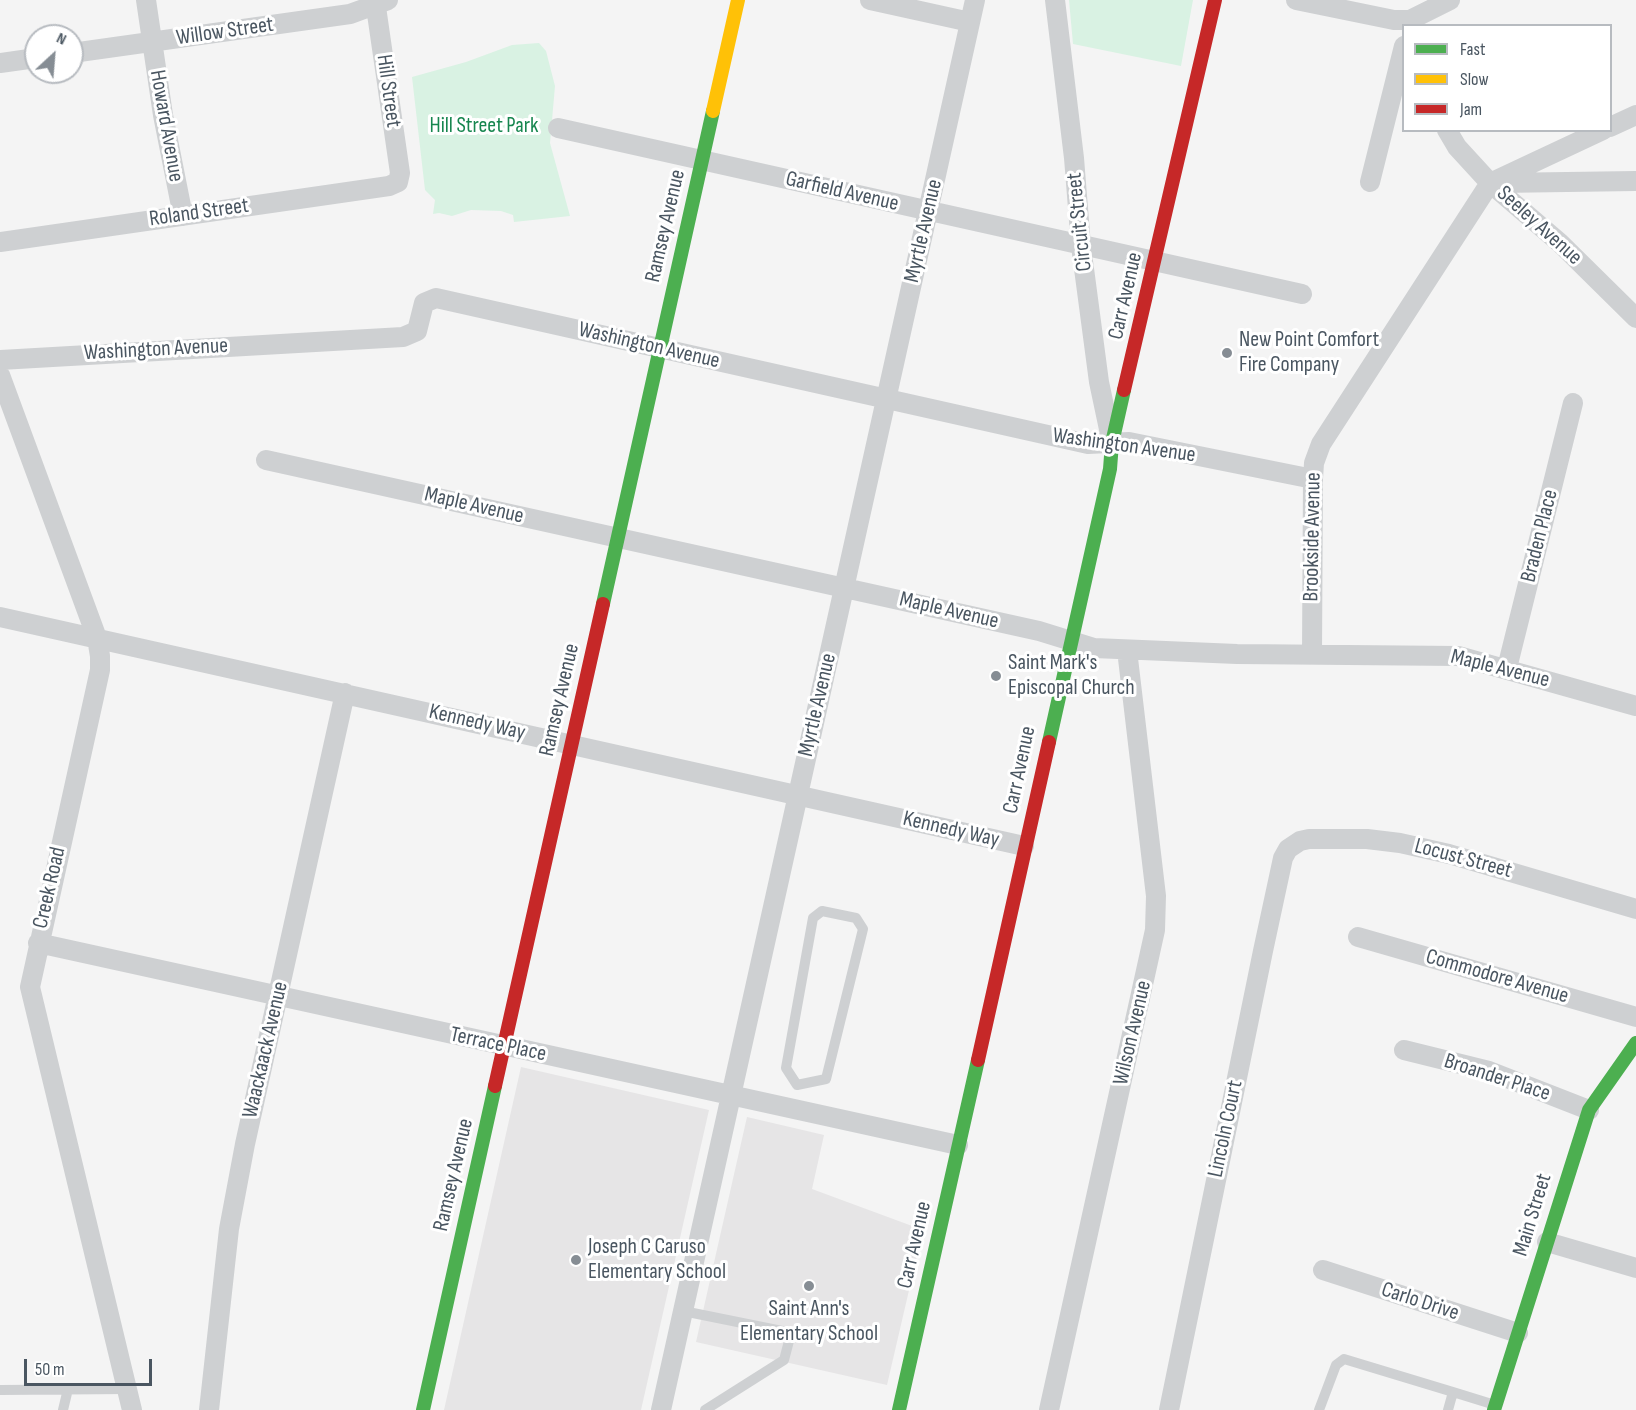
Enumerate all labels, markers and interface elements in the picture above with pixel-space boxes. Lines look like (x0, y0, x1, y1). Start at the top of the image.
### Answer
street label: Willow Street (175, 12, 275, 52)
north arrow (24, 24, 84, 84)
legend (1402, 24, 1612, 132)
text: N (53, 29, 69, 50)
text: Fast (1460, 39, 1485, 60)
street label: Hill Street (370, 53, 406, 129)
street label: Howard Avenue (143, 68, 189, 184)
text: Slow (1460, 69, 1489, 90)
text: Jam (1460, 99, 1482, 120)
park label: Hill Street Park (429, 113, 539, 139)
street label: Garfield Avenue (783, 166, 901, 218)
street label: Ramsey Avenue (640, 167, 692, 285)
street label: Circuit Street (1062, 171, 1098, 273)
street label: Myrtle Avenue (899, 177, 949, 285)
street label: Seeley Avenue (1491, 181, 1587, 271)
street label: Roland Street (148, 193, 250, 233)
street label: Carr Avenue (1103, 250, 1149, 342)
street label: Washington Avenue (576, 317, 722, 375)
place label: New Point Comfort Fire Company (1239, 327, 1379, 378)
street label: Washington Avenue (83, 333, 229, 367)
marker: New Point Comfort Fire Company (1220, 346, 1234, 360)
street label: Washington Avenue (1051, 423, 1197, 469)
street label: Brookside Avenue (1299, 472, 1327, 602)
street label: Maple Avenue (422, 482, 526, 530)
street label: Braden Place (1516, 487, 1564, 585)
street label: Maple Avenue (897, 587, 1001, 635)
street label: Ramsey Avenue (534, 641, 586, 759)
street label: Maple Avenue (1448, 644, 1552, 694)
place label: Saint Mark's Episcopal Church (1008, 650, 1135, 702)
street label: Myrtle Avenue (793, 651, 843, 759)
marker: Saint Mark's Episcopal Church (989, 669, 1003, 683)
street label: Kennedy Way (426, 699, 528, 747)
street label: Carr Avenue (998, 724, 1042, 816)
street label: Kennedy Way (900, 806, 1002, 854)
street label: Locust Street (1412, 833, 1514, 885)
street label: Creek Road (28, 845, 72, 931)
street label: Commodore Avenue (1423, 944, 1571, 1010)
street label: Wilson Avenue (1108, 978, 1158, 1088)
street label: Waackaack Avenue (237, 979, 295, 1121)
street label: Terrace Place (448, 1022, 548, 1068)
street label: Broander Place (1441, 1048, 1553, 1108)
street label: Lincoln Court (1203, 1078, 1249, 1180)
street label: Ramsey Avenue (428, 1116, 480, 1234)
street label: Main Street (1508, 1171, 1558, 1259)
street label: Carr Avenue (892, 1199, 938, 1291)
place label: Joseph C Caruso Elementary School (588, 1234, 726, 1286)
marker: Joseph C Caruso Elementary School (569, 1253, 583, 1267)
street label: Carlo Drive (1378, 1277, 1462, 1327)
marker: Saint Ann's Elementary School (802, 1279, 816, 1293)
place label: Saint Ann's Elementary School (740, 1296, 878, 1348)
scale bar (27, 1347, 154, 1385)
text: 50 m (35, 1359, 65, 1380)

